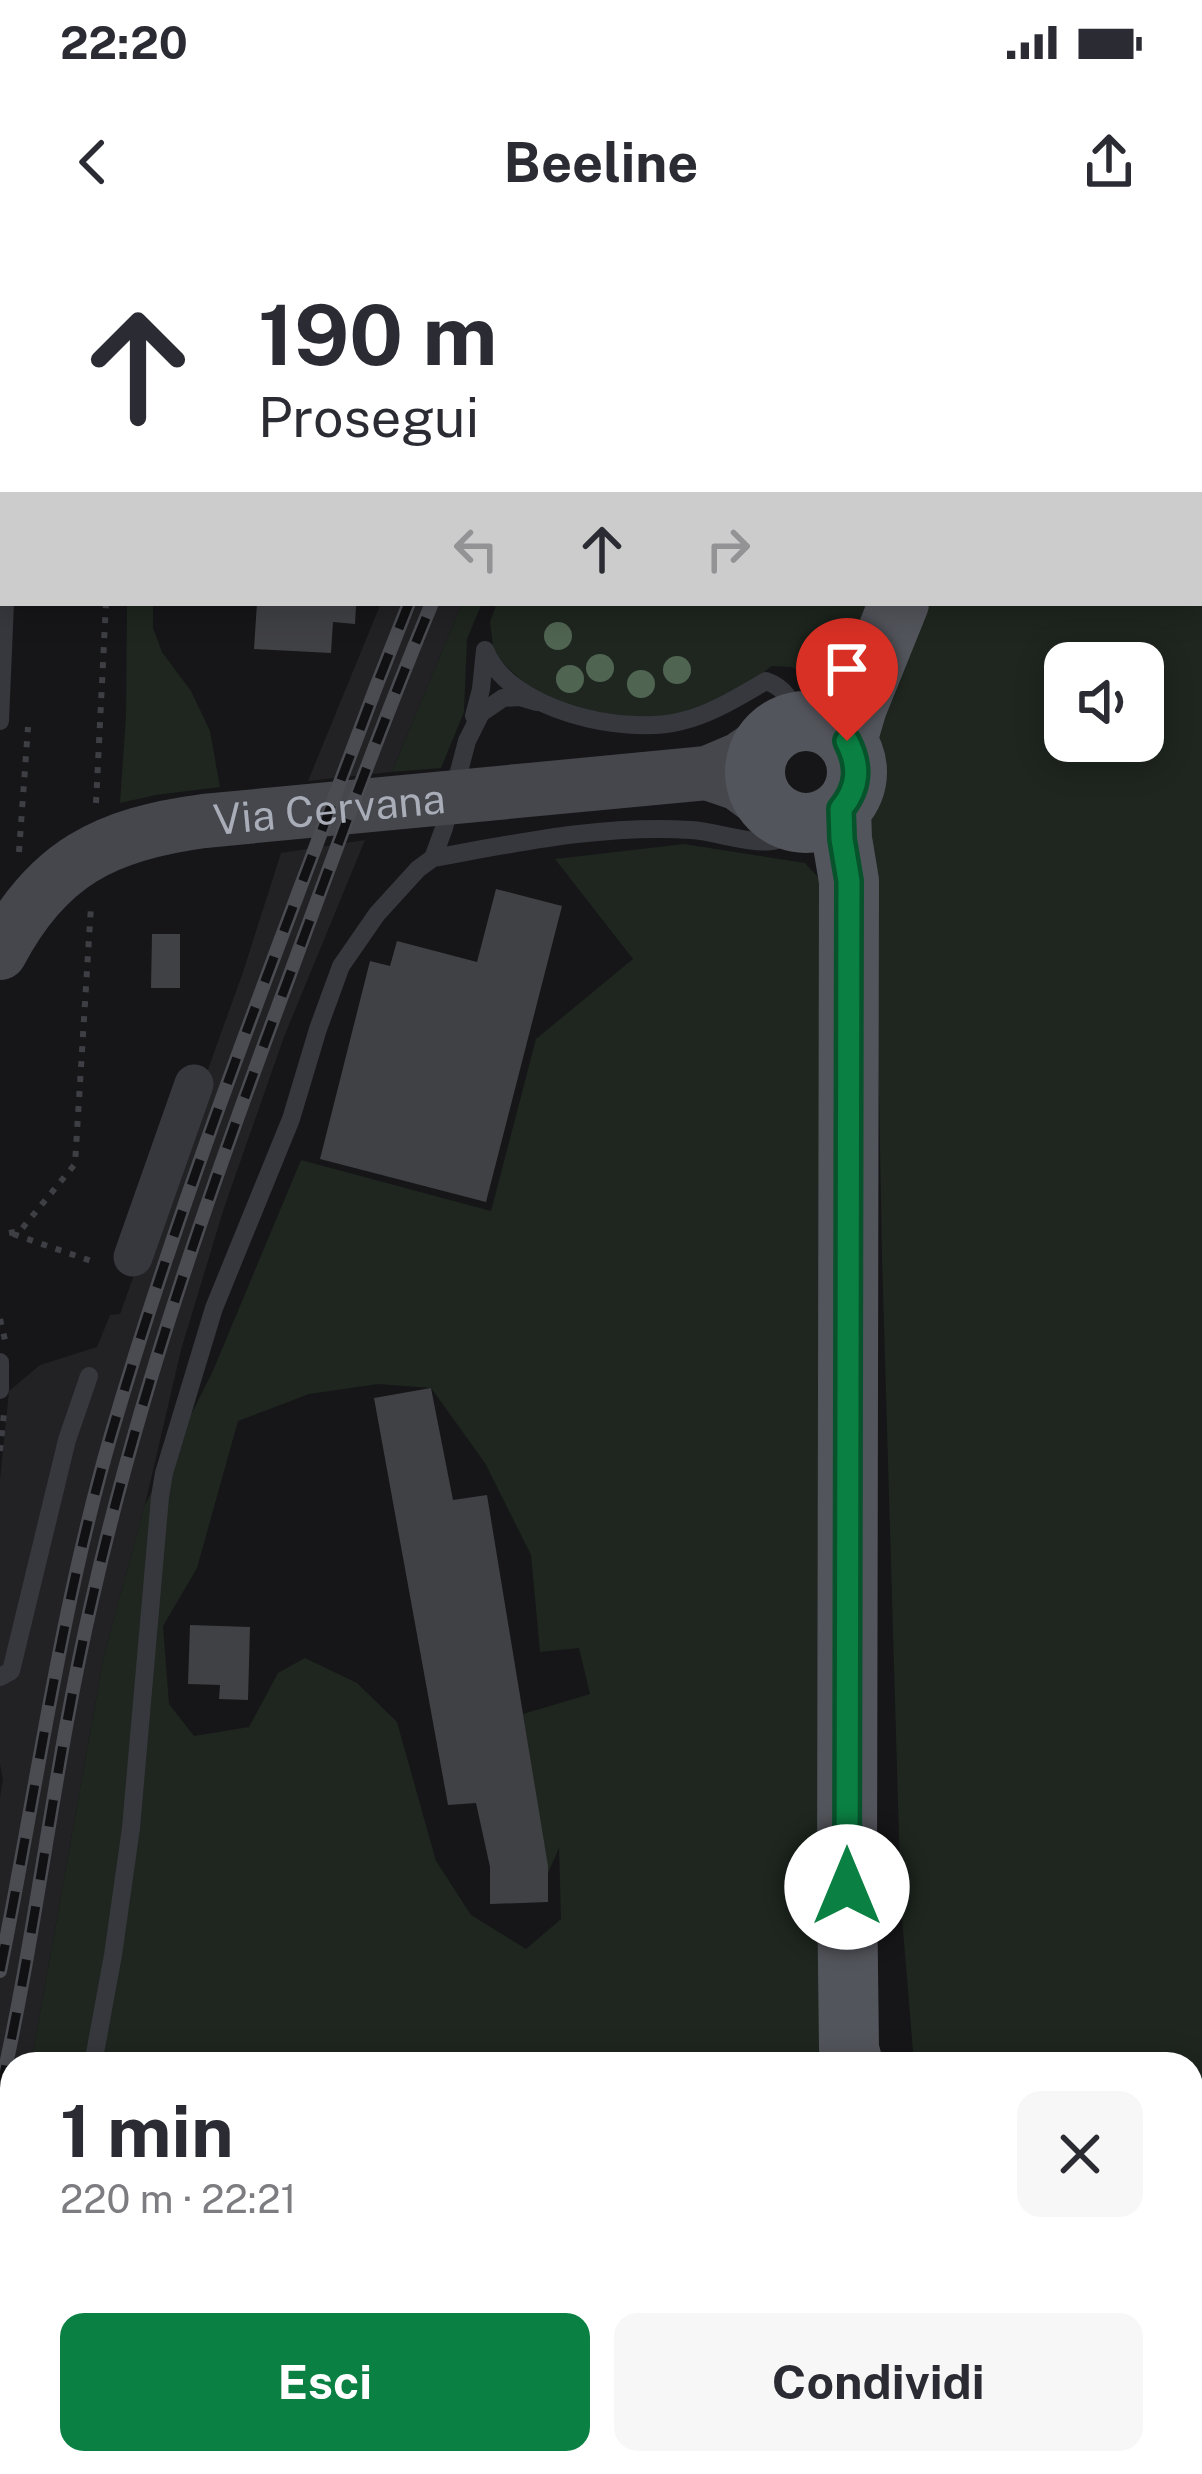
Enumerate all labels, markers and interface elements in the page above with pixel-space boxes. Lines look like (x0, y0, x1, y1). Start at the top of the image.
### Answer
text: 22:20 (60, 16, 188, 69)
icon: back (60, 129, 126, 195)
icon: share (1076, 129, 1142, 195)
text: Beeline (504, 131, 698, 194)
text: 190 m (258, 285, 497, 384)
icon: ahead (60, 288, 216, 444)
text: Prosegui (258, 386, 479, 449)
icon: left (443, 516, 509, 582)
icon: ahead (569, 516, 635, 582)
icon: right (695, 516, 761, 582)
pin (796, 618, 898, 741)
icon: arrive (814, 636, 880, 702)
map controls (1044, 642, 1164, 762)
button: sound (1044, 642, 1164, 762)
street label: Via Cervana (211, 773, 448, 844)
position arrow (784, 1824, 910, 1950)
text: 1 min (60, 2089, 234, 2173)
button: close (1017, 2091, 1143, 2217)
text: 220 m · 22:21 (60, 2176, 296, 2222)
button: Esci (60, 2313, 590, 2451)
button: Condividi (614, 2313, 1143, 2451)

